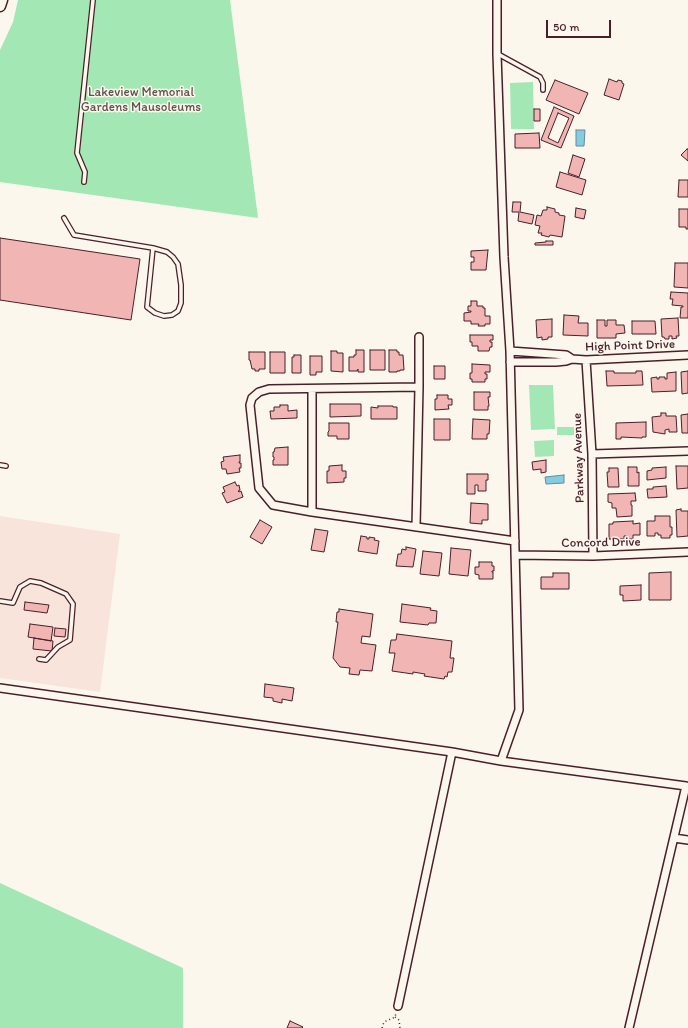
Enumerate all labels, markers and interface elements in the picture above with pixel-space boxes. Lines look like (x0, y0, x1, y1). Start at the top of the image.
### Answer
scale bar (548, 12, 613, 38)
text: 50 m (553, 20, 579, 34)
park label: Lakeview Memorial Gardens Mausoleums (81, 85, 201, 116)
street label: High Point Drive (585, 337, 675, 355)
street label: Parkway Avenue (570, 413, 588, 503)
street label: Concord Drive (561, 535, 641, 551)

